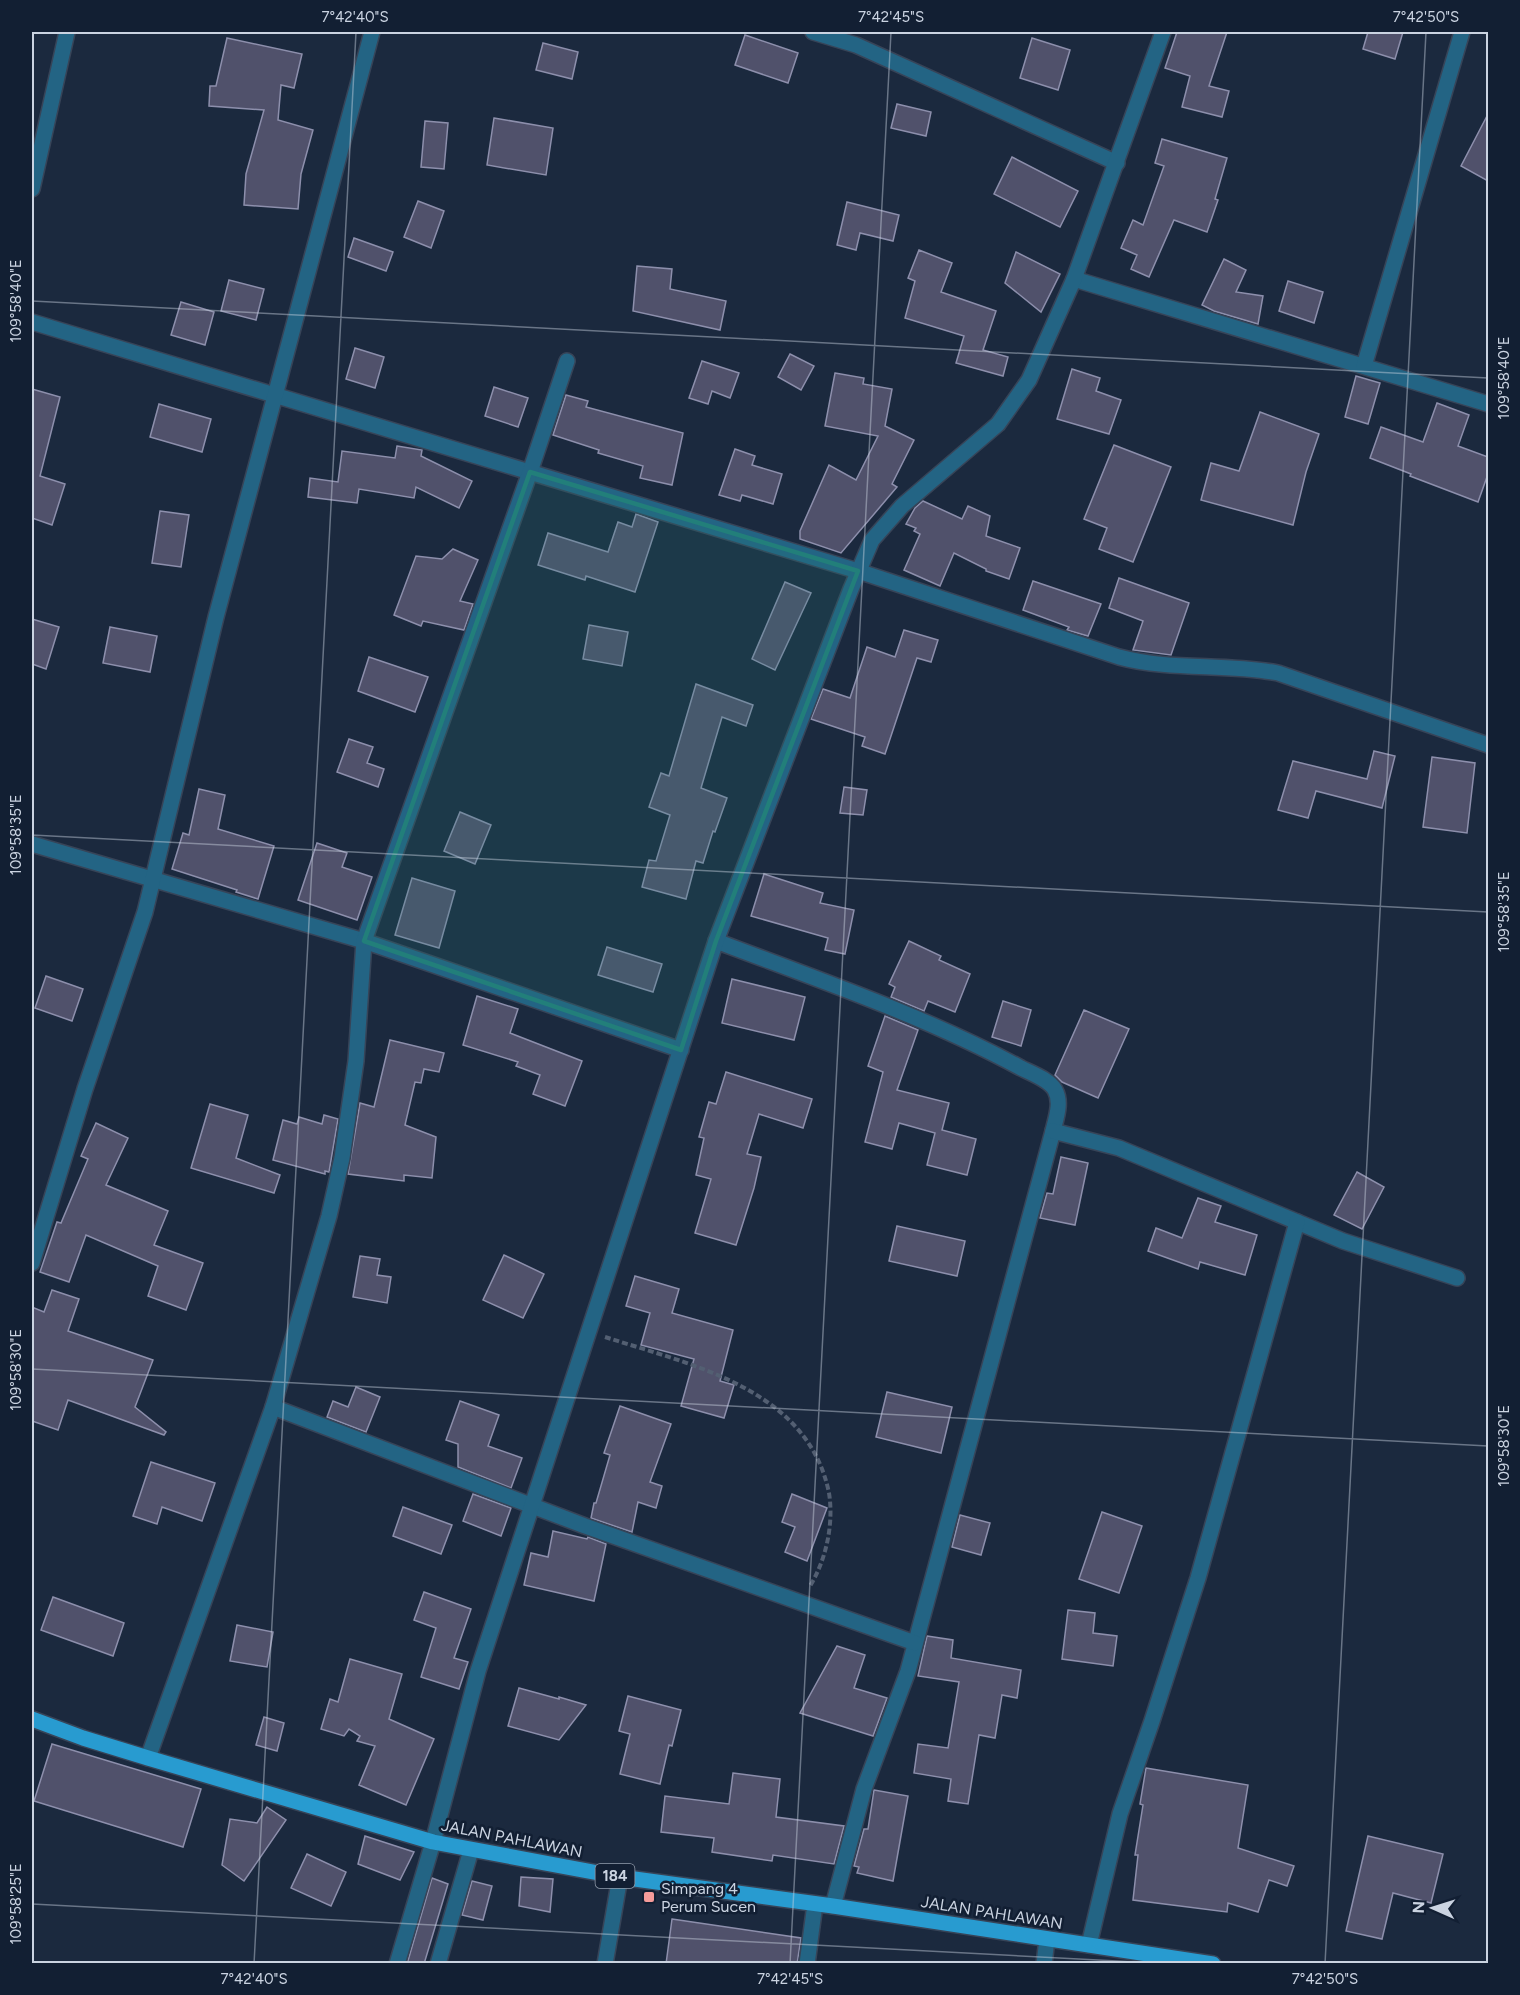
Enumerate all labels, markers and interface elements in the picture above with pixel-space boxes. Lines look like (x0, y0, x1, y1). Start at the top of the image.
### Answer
text: 7°42'40"S (321, 8, 389, 26)
text: 7°42'45"S (858, 8, 924, 26)
text: 7°42'50"S (1393, 8, 1459, 26)
text: 109°58'40"E (7, 259, 25, 343)
text: 109°58'40"E (1495, 336, 1513, 420)
text: 109°58'35"E (7, 794, 25, 876)
text: 109°58'35"E (1495, 871, 1513, 953)
text: 109°58'30"E (7, 1329, 25, 1411)
text: 109°58'30"E (1495, 1405, 1513, 1487)
street label: JALAN PAHLAWAN (440, 1815, 584, 1861)
text: 109°58'25"E (7, 1863, 25, 1945)
road number: 184 (596, 1864, 634, 1888)
north arrow (1403, 1878, 1463, 1938)
place label: Simpang 4 Perum Sucen (661, 1879, 756, 1916)
marker: Simpang 4 Perum Sucen (642, 1890, 656, 1904)
street label: JALAN PAHLAWAN (920, 1892, 1064, 1933)
text: N (1409, 1901, 1428, 1914)
text: 7°42'40"S (220, 1970, 288, 1988)
text: 7°42'45"S (757, 1970, 823, 1988)
text: 7°42'50"S (1292, 1970, 1358, 1988)

